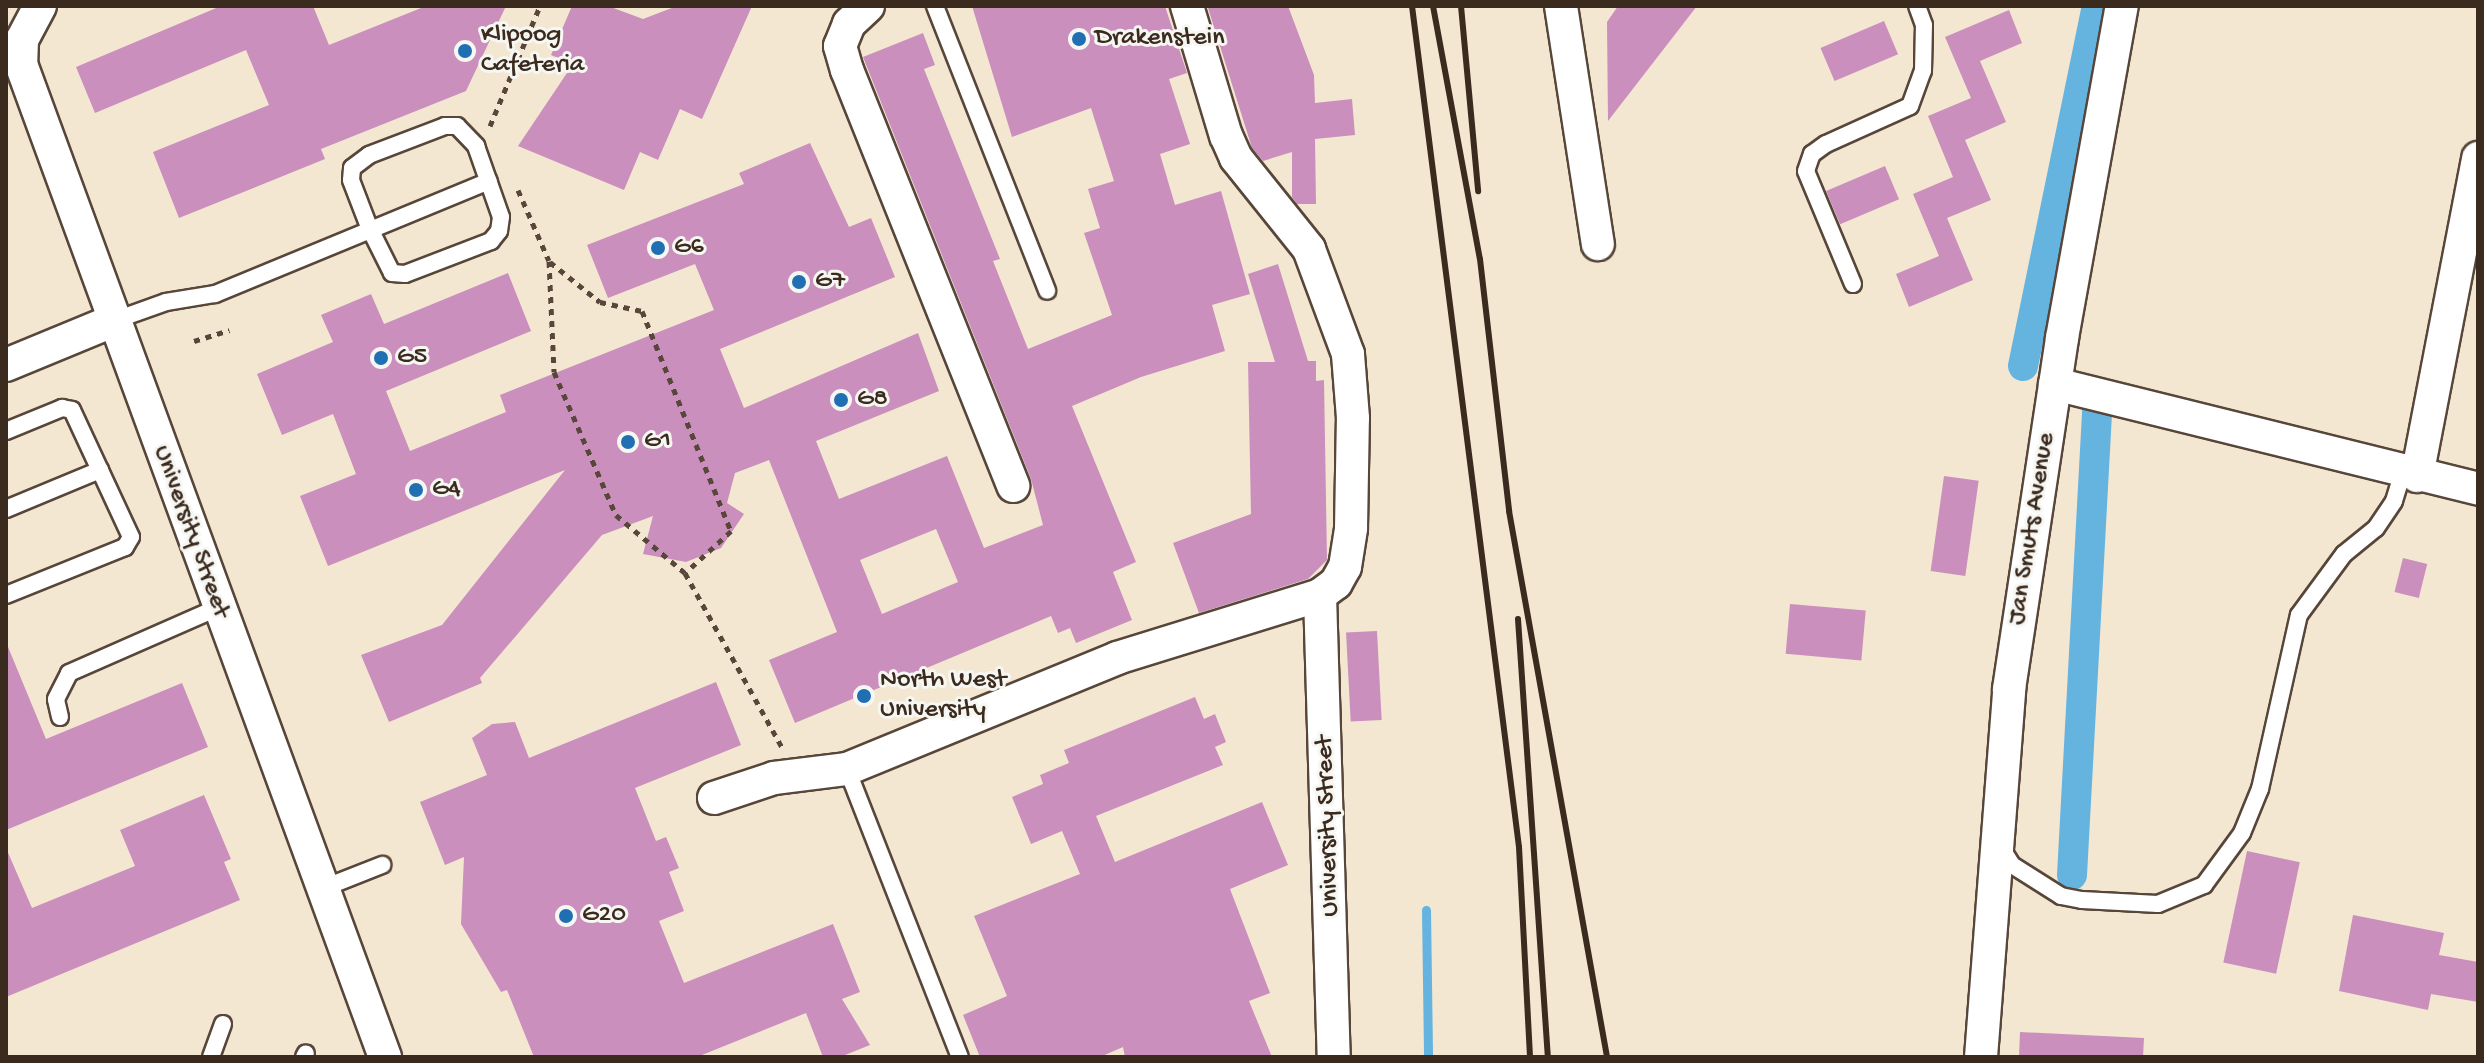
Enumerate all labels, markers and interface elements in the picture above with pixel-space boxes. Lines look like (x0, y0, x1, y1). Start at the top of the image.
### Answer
place label: Klipoog Cafeteria (481, 20, 584, 82)
place label: Drakenstein (1095, 23, 1225, 55)
marker: Drakenstein (1070, 30, 1088, 48)
marker: Klipoog Cafeteria (456, 42, 474, 60)
place label: G6 (674, 232, 704, 264)
marker: G6 (649, 239, 667, 257)
place label: G7 (815, 266, 845, 298)
marker: G7 (790, 273, 808, 291)
place label: G5 (397, 342, 427, 374)
marker: G5 (372, 349, 390, 367)
place label: G8 (857, 384, 888, 416)
marker: G8 (832, 391, 850, 409)
place label: G1 (644, 426, 671, 458)
street label: Jan Smuts Avenue (2002, 431, 2064, 627)
marker: G1 (619, 433, 637, 451)
street label: University Street (144, 442, 236, 622)
place label: G4 (432, 474, 461, 506)
marker: G4 (407, 481, 425, 499)
place label: North West University (880, 665, 1006, 726)
marker: North West University (855, 687, 873, 705)
street label: University Street (1310, 735, 1348, 917)
place label: G20 (582, 900, 626, 932)
marker: G20 (557, 907, 575, 925)

